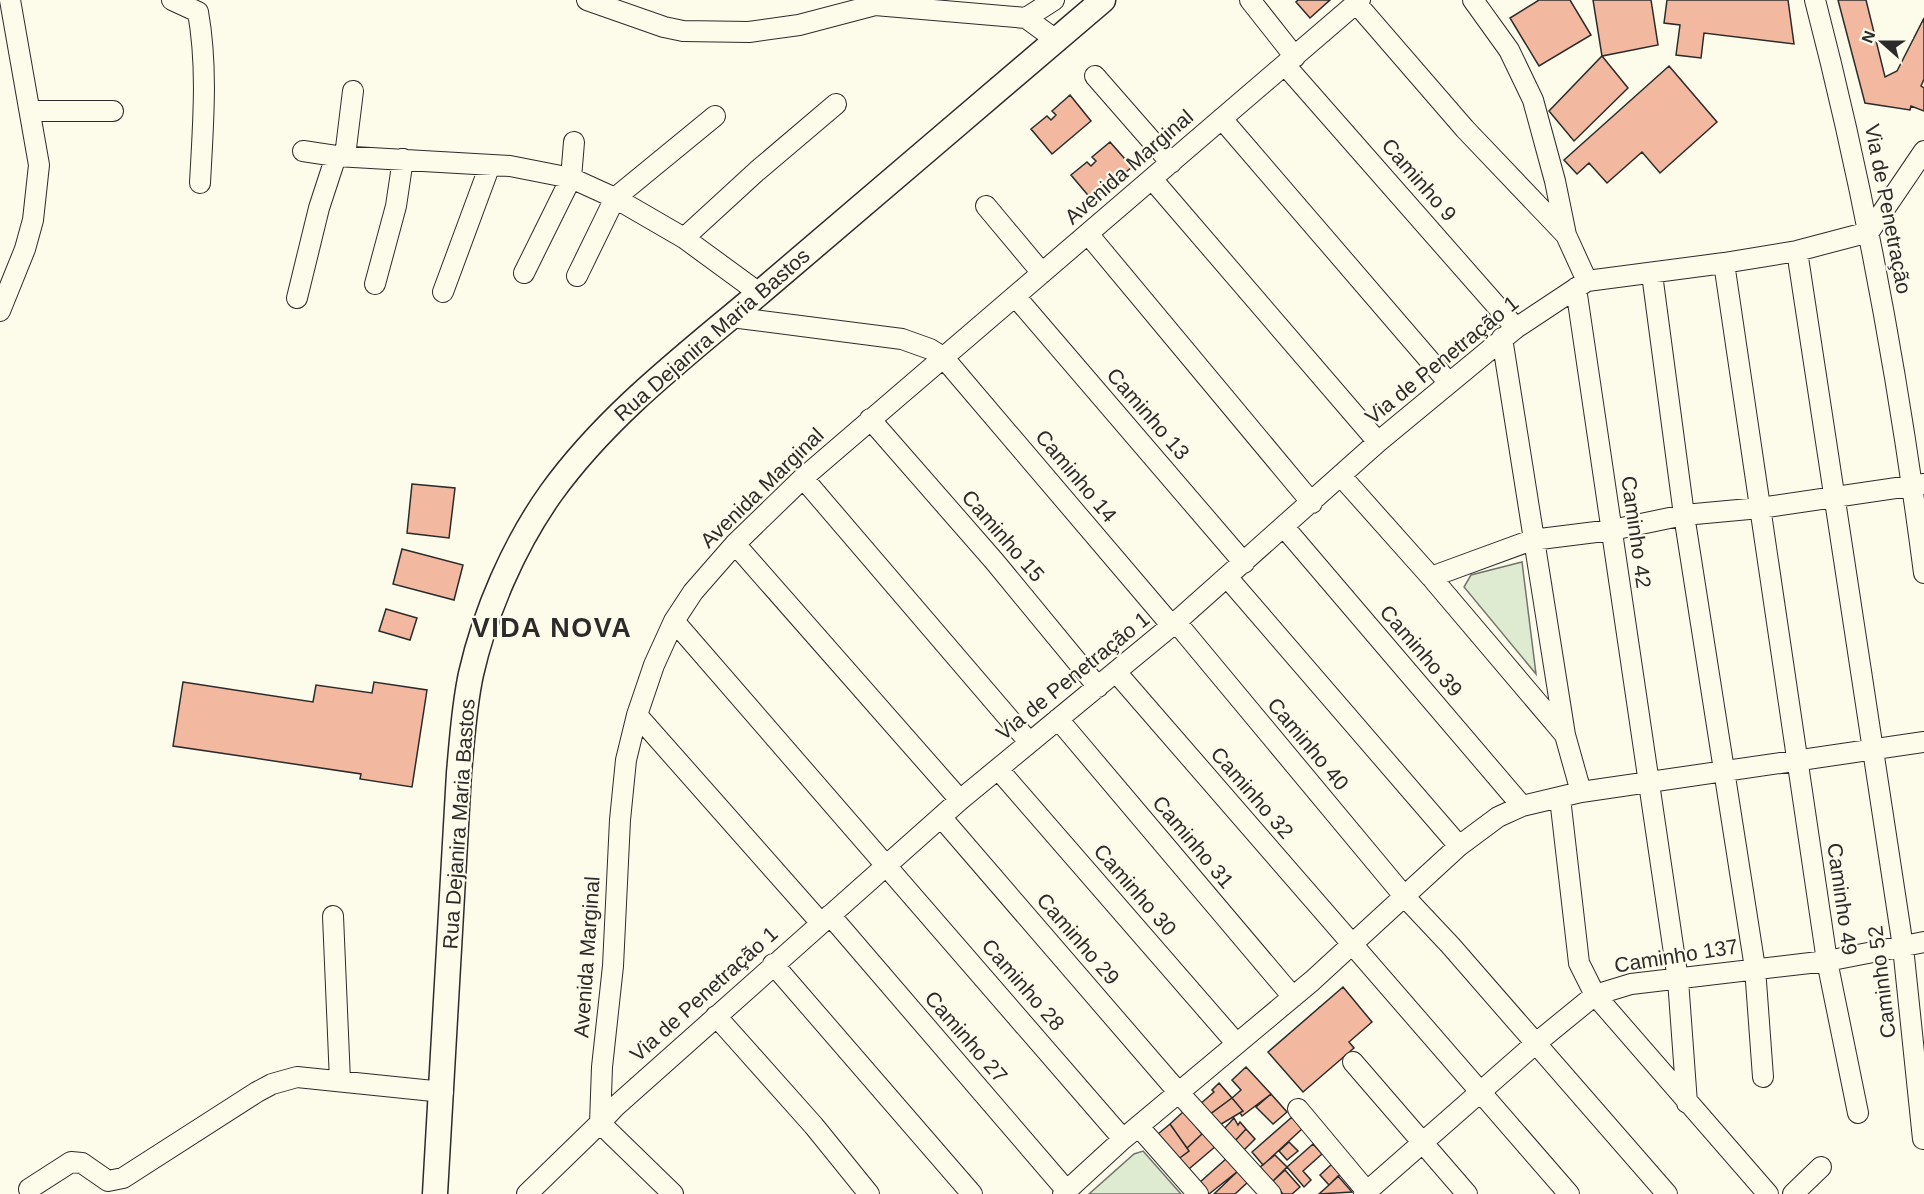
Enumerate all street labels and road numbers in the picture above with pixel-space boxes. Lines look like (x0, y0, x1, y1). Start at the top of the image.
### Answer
street label: Avenida Marginal (1060, 105, 1197, 228)
street label: Via de Penetração (1861, 122, 1916, 296)
street label: Caminho 9 (1377, 134, 1461, 226)
street label: Rua Dejanira Maria Bastos (609, 244, 814, 426)
street label: Via de Penetração 1 (1361, 291, 1523, 428)
street label: Caminho 13 (1103, 363, 1194, 464)
street label: Avenida Marginal (695, 423, 828, 552)
street label: Caminho 14 (1031, 425, 1122, 527)
street label: Caminho 42 (1617, 474, 1656, 590)
street label: Caminho 15 (958, 485, 1049, 586)
street label: Caminho 39 (1376, 600, 1467, 701)
street label: Via de Penetração 1 (992, 607, 1154, 744)
street label: Caminho 40 (1263, 693, 1354, 794)
street label: Rua Dejanira Maria Bastos (438, 698, 479, 950)
street label: Caminho 32 (1207, 742, 1298, 843)
street label: Caminho 31 (1148, 791, 1239, 892)
street label: Caminho 30 (1090, 839, 1181, 940)
street label: Caminho 49 (1823, 841, 1862, 957)
street label: Avenida Marginal (569, 875, 604, 1039)
street label: Caminho 29 (1033, 888, 1124, 989)
street label: Via de Penetração 1 (625, 922, 782, 1066)
street label: Caminho 52 (1863, 924, 1900, 1040)
street label: Caminho 28 (978, 934, 1069, 1035)
street label: Caminho 137 (1612, 934, 1739, 977)
street label: Caminho 27 (921, 986, 1012, 1087)

